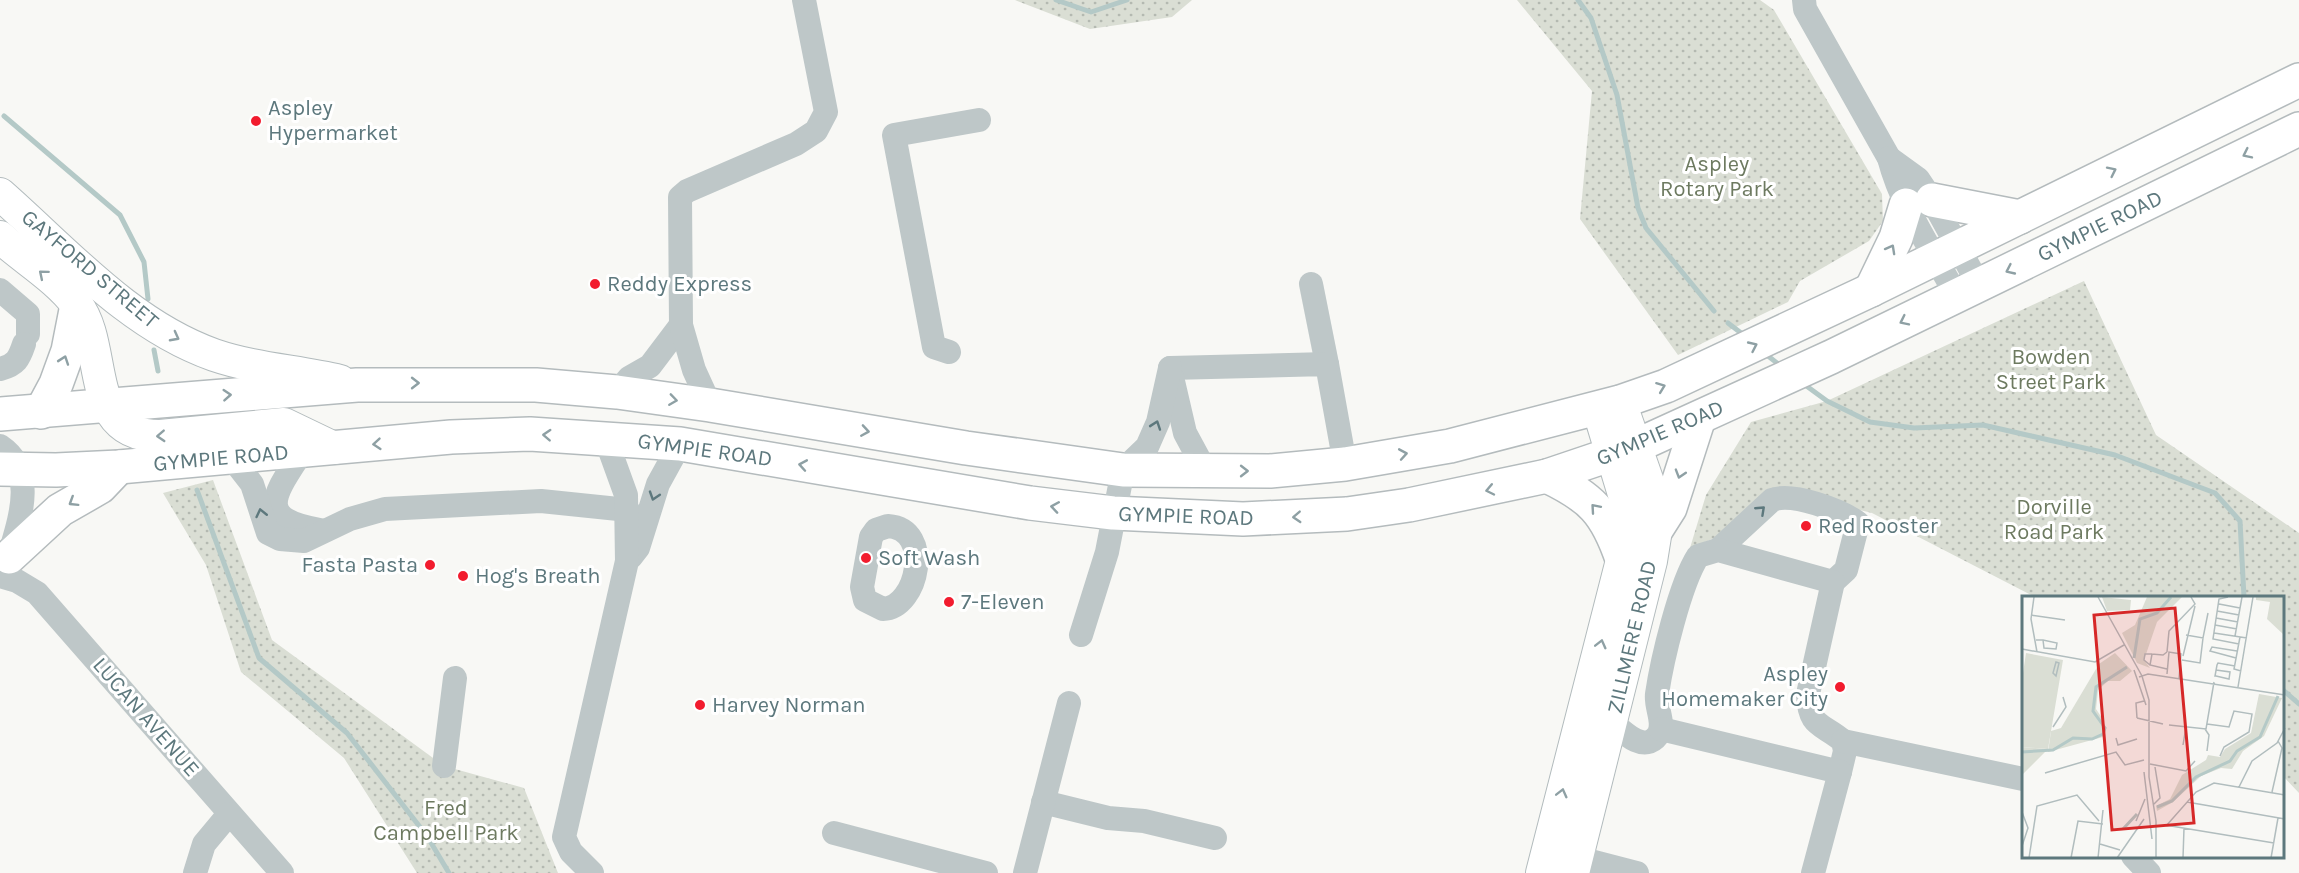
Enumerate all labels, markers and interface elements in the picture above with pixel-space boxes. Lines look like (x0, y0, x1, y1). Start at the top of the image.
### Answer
place label: Aspley Hypermarket (268, 95, 398, 146)
marker: Aspley Hypermarket (249, 114, 263, 128)
one-way arrow (2242, 147, 2253, 158)
park label: Aspley Rotary Park (1660, 151, 1774, 202)
one-way arrow (2106, 167, 2117, 179)
street label: GYMPIE ROAD (2033, 185, 2167, 267)
street label: GAYFORD STREET (16, 204, 164, 334)
one-way arrow (1884, 244, 1895, 255)
one-way arrow (2005, 263, 2016, 275)
one-way arrow (39, 270, 50, 281)
place label: Reddy Express (607, 271, 752, 297)
marker: Reddy Express (588, 277, 602, 291)
one-way arrow (1900, 314, 1910, 325)
one-way arrow (168, 330, 179, 341)
one-way arrow (1746, 342, 1757, 354)
park label: Bowden Street Park (1996, 344, 2106, 395)
one-way arrow (57, 355, 70, 366)
one-way arrow (411, 377, 420, 389)
one-way arrow (1655, 382, 1666, 394)
one-way arrow (223, 388, 232, 401)
one-way arrow (668, 393, 677, 405)
street label: GYMPIE ROAD (1592, 395, 1728, 471)
one-way arrow (1149, 420, 1162, 430)
one-way arrow (860, 424, 870, 436)
one-way arrow (543, 428, 552, 441)
street label: GYMPIE ROAD (636, 428, 774, 472)
one-way arrow (157, 429, 166, 442)
one-way arrow (372, 437, 381, 450)
street label: GYMPIE ROAD (152, 439, 290, 477)
one-way arrow (1397, 448, 1407, 461)
one-way arrow (799, 460, 808, 472)
one-way arrow (1240, 465, 1249, 477)
one-way arrow (1675, 468, 1687, 479)
one-way arrow (1485, 483, 1495, 496)
one-way arrow (649, 490, 661, 501)
one-way arrow (69, 494, 79, 506)
park label: Dorville Road Park (2004, 494, 2104, 545)
one-way arrow (1050, 501, 1059, 513)
street label: GYMPIE ROAD (1118, 501, 1254, 531)
one-way arrow (1591, 504, 1602, 515)
one-way arrow (1755, 506, 1765, 517)
one-way arrow (256, 509, 269, 519)
one-way arrow (1292, 511, 1301, 524)
place label: Red Rooster (1818, 513, 1938, 539)
marker: Red Rooster (1799, 519, 1813, 533)
place label: Soft Wash (878, 545, 980, 571)
marker: Soft Wash (859, 551, 873, 565)
place label: Fasta Pasta (301, 552, 418, 578)
marker: Fasta Pasta (423, 558, 437, 572)
street label: ZILLMERE ROAD (1602, 558, 1662, 716)
place label: Hog's Breath (475, 563, 601, 589)
marker: Hog's Breath (456, 569, 470, 583)
place label: 7-Eleven (961, 589, 1044, 615)
marker: 7-Eleven (942, 595, 956, 609)
inset map (2022, 596, 2284, 858)
one-way arrow (1593, 639, 1606, 649)
street label: LUCAN AVENUE (87, 652, 205, 782)
place label: Aspley Homemaker City (1661, 661, 1828, 712)
marker: Aspley Homemaker City (1833, 680, 1847, 694)
place label: Harvey Norman (712, 692, 866, 718)
marker: Harvey Norman (693, 698, 707, 712)
one-way arrow (1555, 788, 1568, 798)
park label: Fred Campbell Park (373, 795, 519, 846)

